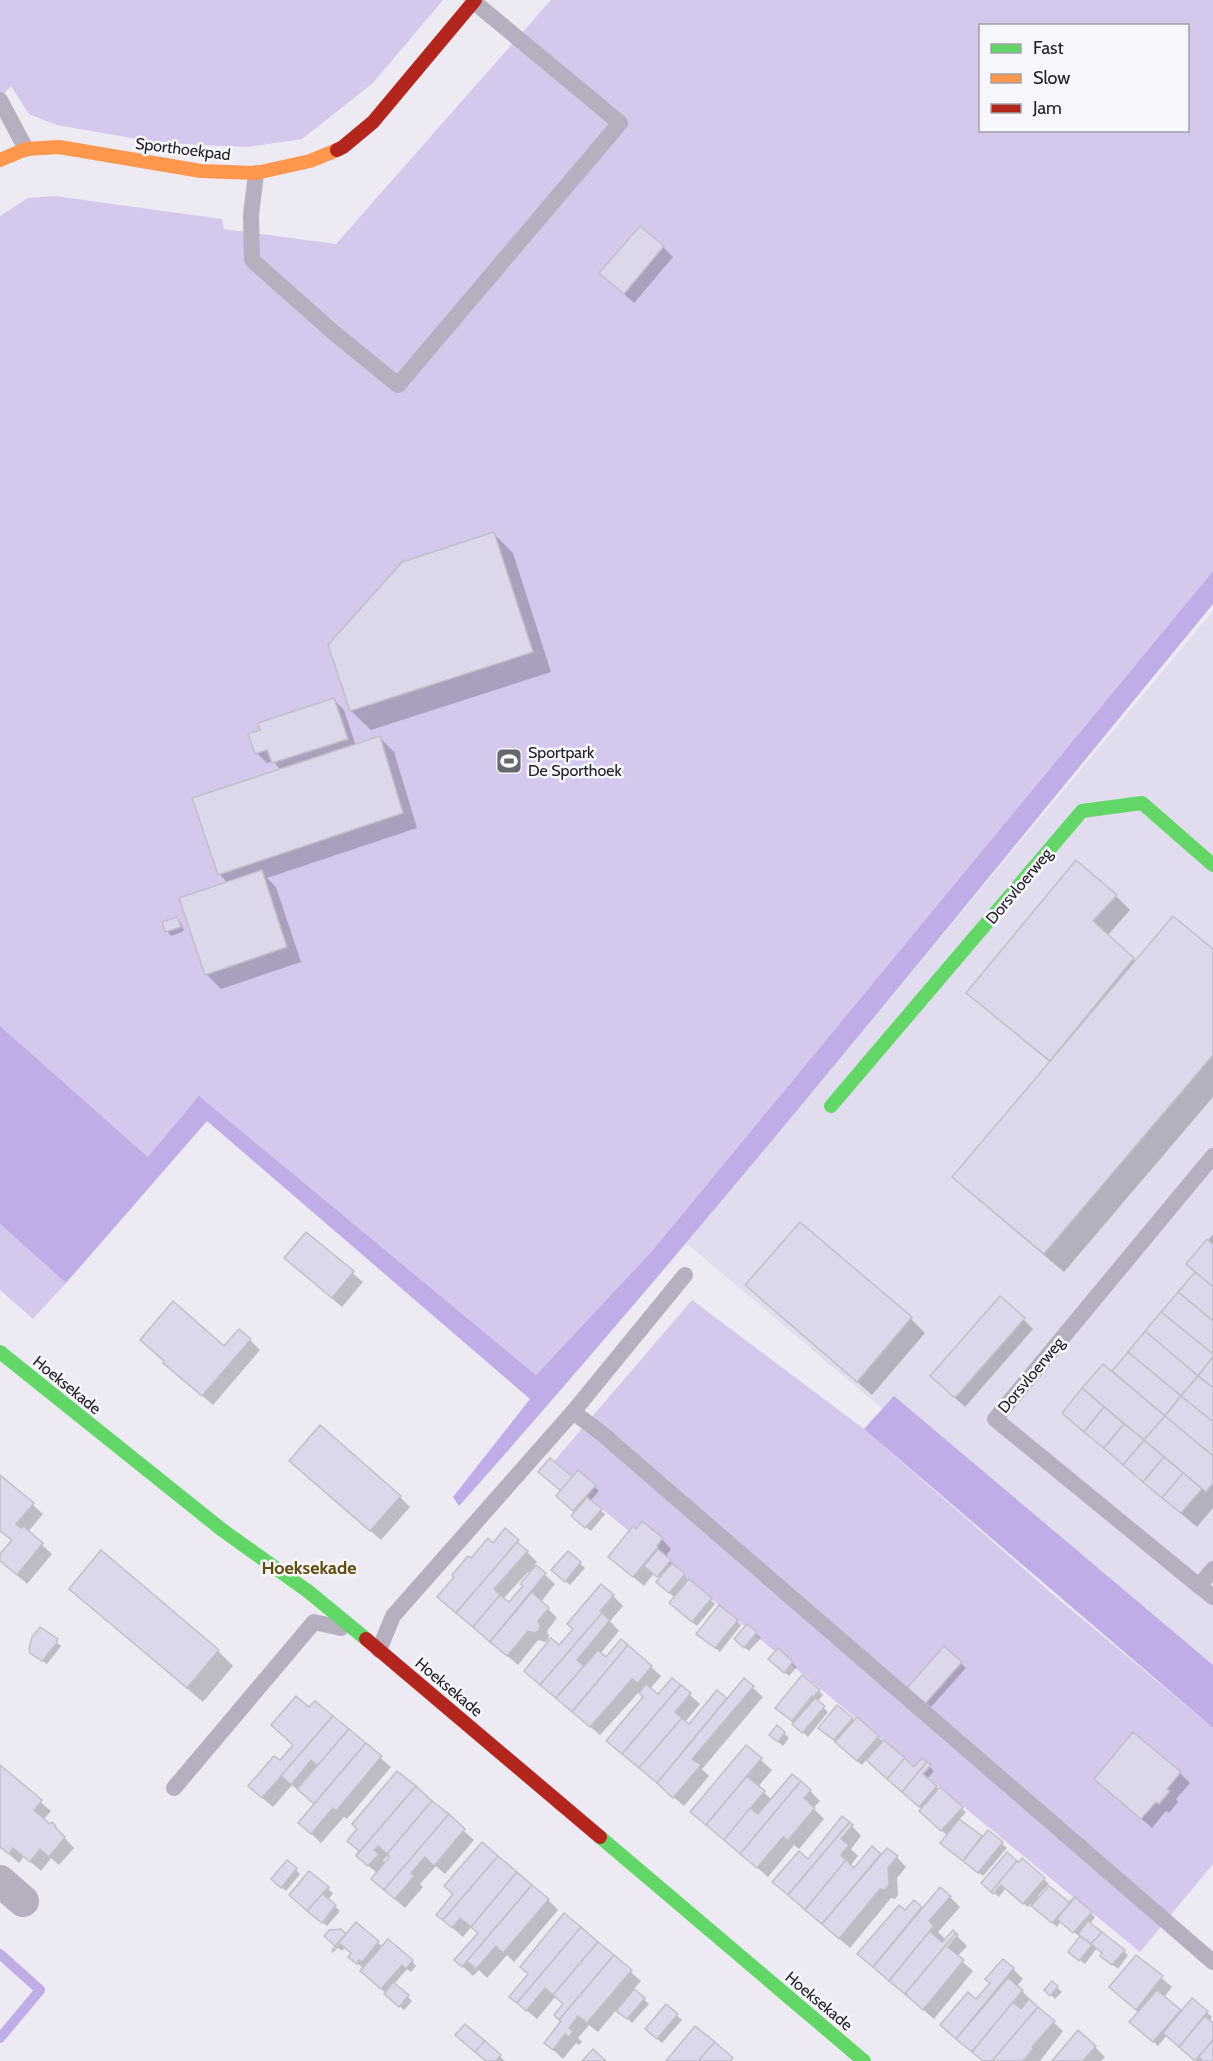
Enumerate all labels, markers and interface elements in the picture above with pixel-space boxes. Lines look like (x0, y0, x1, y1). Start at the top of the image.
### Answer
legend (979, 24, 1189, 132)
text: Fast (1033, 37, 1064, 59)
text: Slow (1033, 67, 1070, 89)
text: Jam (1032, 97, 1062, 119)
street label: Sporthoekpad (134, 134, 232, 164)
place label: Sportpark De Sporthoek (528, 743, 622, 780)
sports icon: Sportpark De Sporthoek (494, 746, 524, 776)
street label: Dorsvloerweg (982, 843, 1057, 928)
street label: Dorsvloerweg (994, 1332, 1069, 1417)
street label: Hoeksekade (29, 1352, 105, 1418)
district label: Hoeksekade (261, 1557, 357, 1579)
street label: Hoeksekade (412, 1653, 486, 1721)
street label: Hoeksekade (782, 1967, 856, 2035)

